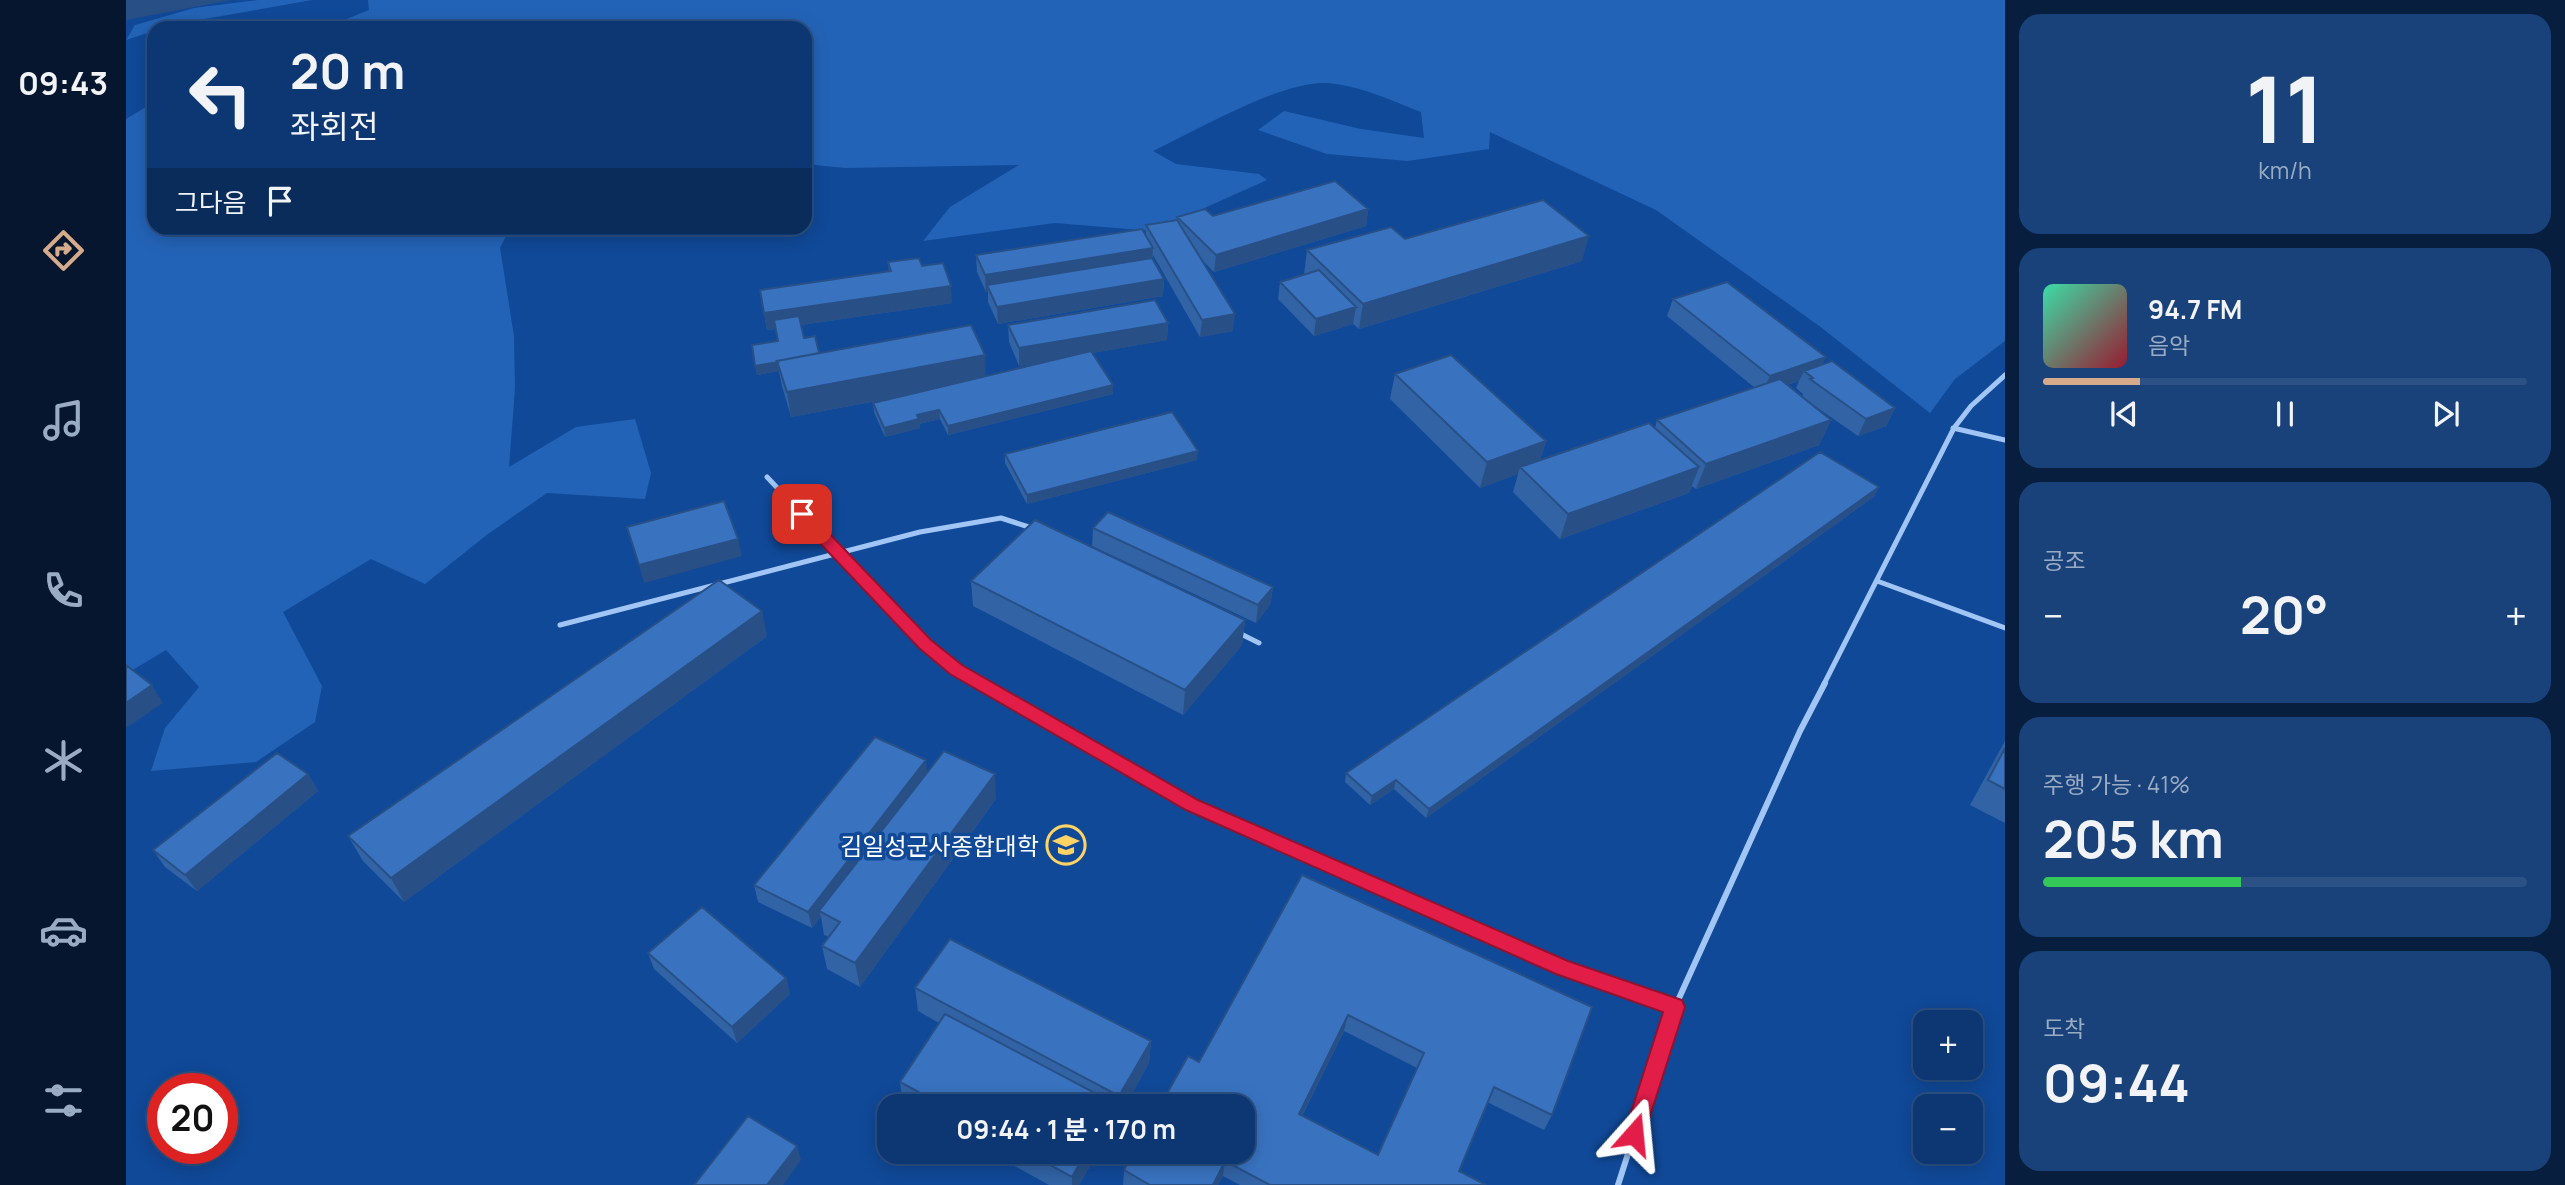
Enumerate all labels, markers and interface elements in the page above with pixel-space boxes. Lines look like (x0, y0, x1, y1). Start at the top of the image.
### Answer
text: 20 m (290, 37, 405, 104)
text: 11 (2245, 46, 2325, 170)
icon: left (175, 49, 266, 140)
text: 09:43 (18, 61, 108, 105)
text: 좌회전 (290, 104, 378, 148)
text: km/h (2258, 154, 2312, 186)
icon: arrive (261, 182, 299, 220)
text: 그다음 (175, 184, 247, 220)
icon: directions (39, 226, 88, 275)
text: 94.7 FM (2148, 291, 2242, 327)
text: 음악 (2148, 329, 2190, 361)
icon: previous (2105, 395, 2143, 433)
icon: pause (2266, 395, 2304, 433)
icon: next (2427, 395, 2465, 433)
icon: music (39, 396, 88, 445)
pin (772, 484, 832, 544)
icon: arrive (783, 495, 821, 533)
text: 공조 (2043, 544, 2085, 576)
icon: phone (39, 566, 88, 615)
text: 20° (2240, 579, 2329, 650)
text: − (2043, 589, 2064, 641)
text: + (2505, 589, 2527, 641)
icon: climate (39, 736, 88, 785)
text: 주행 가능 · 41% (2043, 768, 2190, 800)
text: 205 km (2043, 803, 2224, 874)
school or university icon: 김일성군사종합대학 (1045, 824, 1087, 866)
place label: 김일성군사종합대학 (840, 829, 1039, 862)
icon: car (39, 906, 88, 955)
map controls (1913, 1010, 1983, 1164)
button: + (1913, 1010, 1983, 1080)
text: 도착 (2043, 1012, 2085, 1044)
text: 09:44 (2043, 1047, 2190, 1118)
speed limit sign: 20 (147, 1073, 238, 1164)
icon: filters (39, 1076, 88, 1125)
button: − (1913, 1094, 1983, 1164)
position arrow (1597, 1097, 1671, 1171)
text: 09:44 · 1 분 · 170 m (956, 1111, 1176, 1147)

